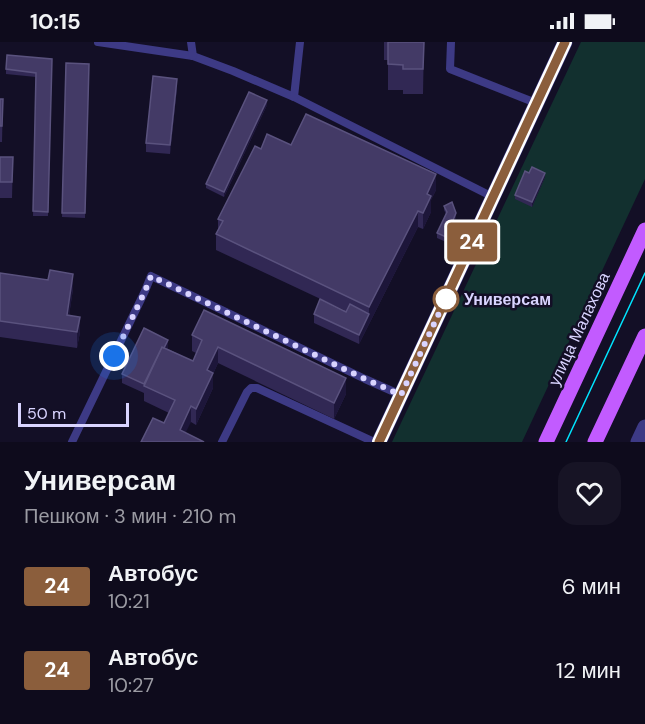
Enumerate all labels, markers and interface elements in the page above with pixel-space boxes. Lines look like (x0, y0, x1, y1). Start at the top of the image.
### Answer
text: 10:15 (30, 7, 81, 36)
line badge: 24 (445, 222, 499, 262)
text: 24 (459, 228, 485, 256)
street label: улица Малахова (544, 269, 615, 389)
marker: Универсам (433, 286, 459, 312)
place label: Универсам (464, 289, 551, 310)
your location (99, 341, 129, 371)
scale bar (18, 400, 129, 428)
text: 50 m (27, 403, 66, 424)
text: Универсам (24, 462, 176, 499)
button: heart (558, 462, 621, 525)
text: Пешком · 3 мин · 210 m (24, 503, 236, 529)
text: Автобус (108, 559, 198, 588)
text: 24 (44, 572, 70, 600)
text: 6 мин (562, 572, 621, 601)
text: 10:21 (108, 588, 150, 614)
text: Автобус (108, 643, 198, 672)
text: 24 (44, 656, 70, 684)
text: 12 мин (556, 656, 621, 685)
text: 10:27 (108, 672, 154, 698)

